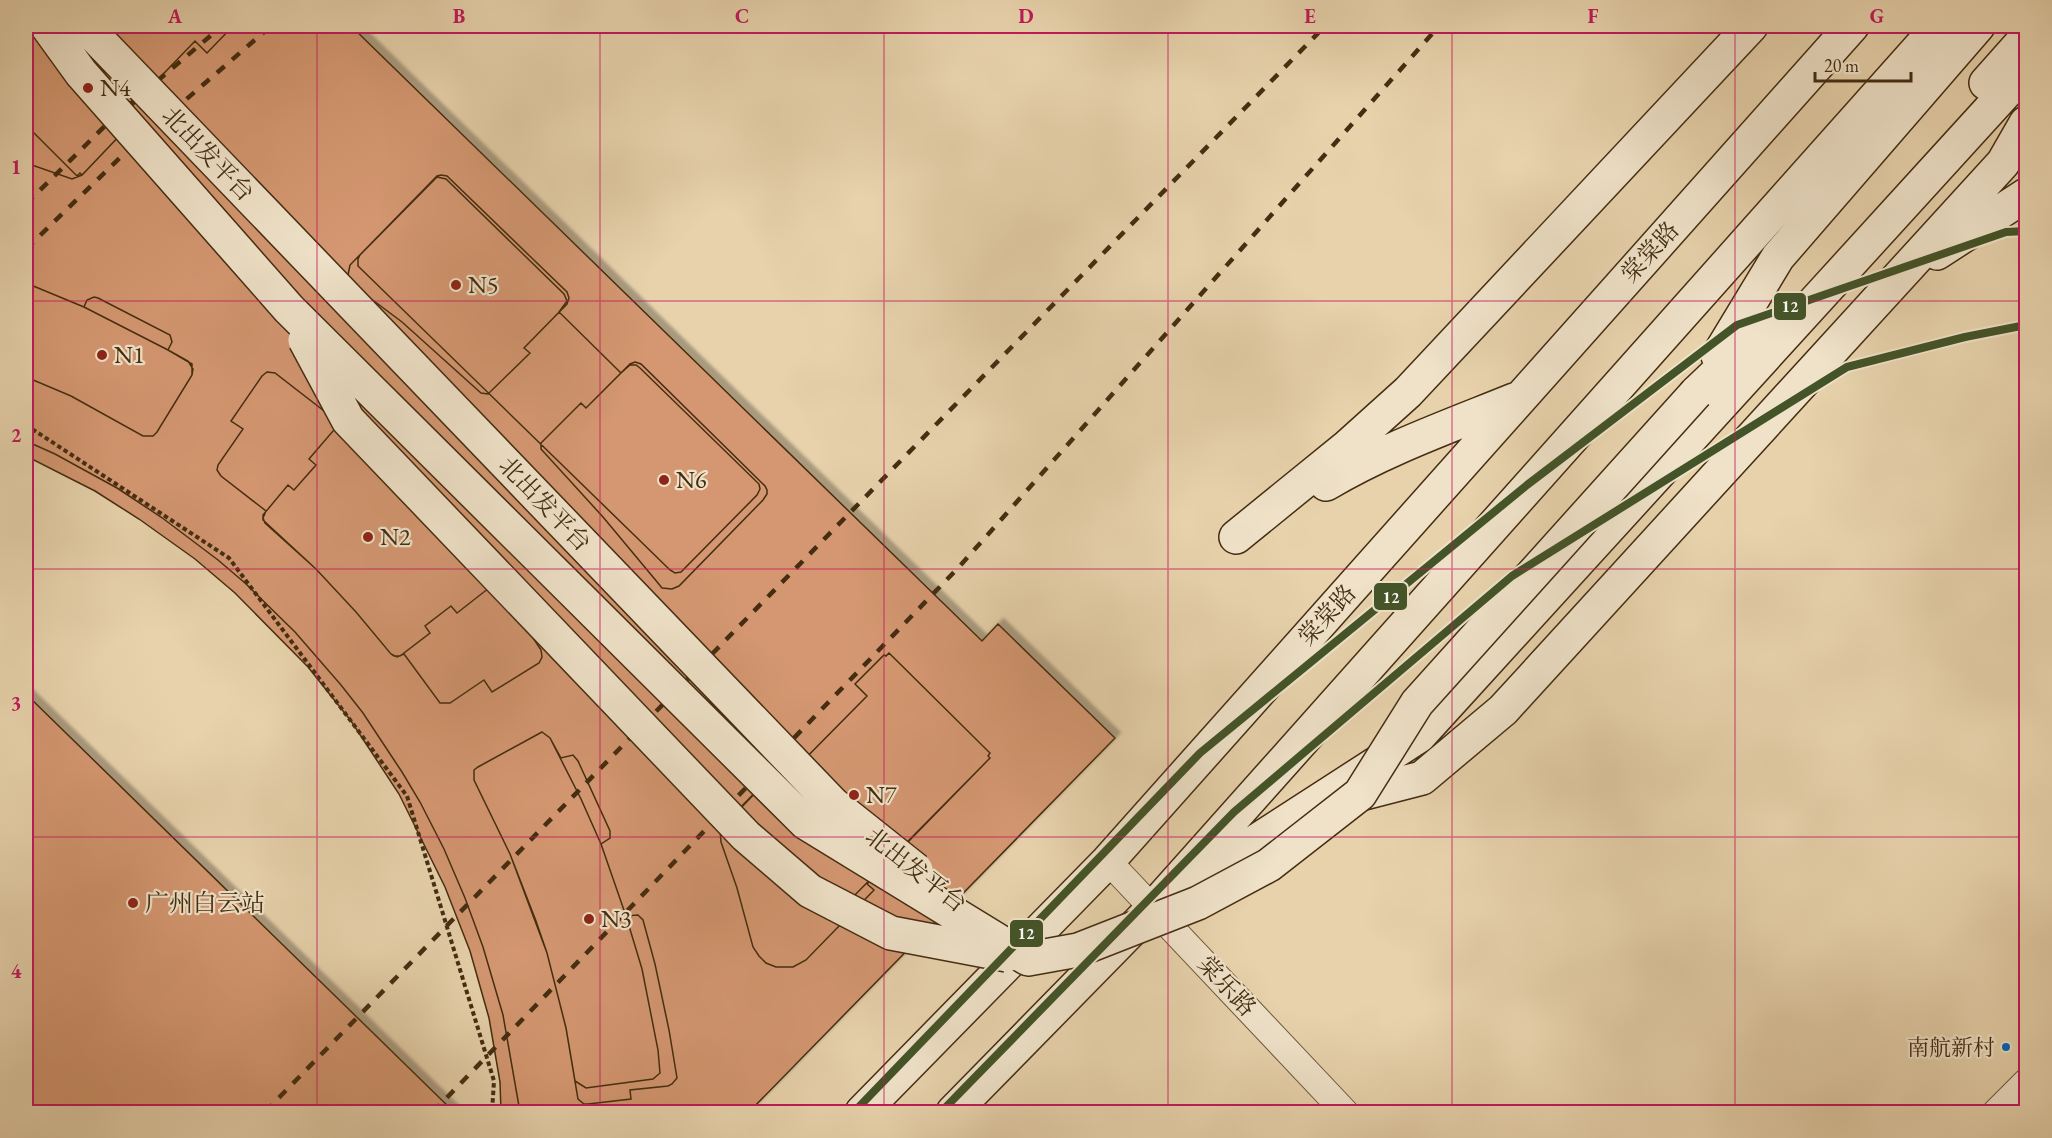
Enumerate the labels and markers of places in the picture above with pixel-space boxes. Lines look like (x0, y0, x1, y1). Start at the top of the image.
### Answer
place label: N4 (100, 72, 131, 103)
marker: N4 (81, 81, 95, 95)
place label: N5 (468, 269, 499, 300)
marker: N5 (449, 278, 463, 292)
place label: N1 (114, 339, 145, 370)
marker: N1 (95, 348, 109, 362)
place label: N6 (676, 464, 707, 495)
marker: N6 (657, 473, 671, 487)
place label: N2 (380, 521, 411, 552)
marker: N2 (361, 530, 375, 544)
place label: N7 (866, 779, 897, 810)
marker: N7 (847, 788, 861, 802)
place label: 广州白云站 (145, 887, 265, 918)
marker: 广州白云站 (126, 896, 140, 910)
place label: N3 (601, 903, 632, 934)
marker: N3 (582, 912, 596, 926)
place label: 南航新村 (1907, 1033, 1995, 1062)
marker: 南航新村 (2000, 1041, 2012, 1053)

